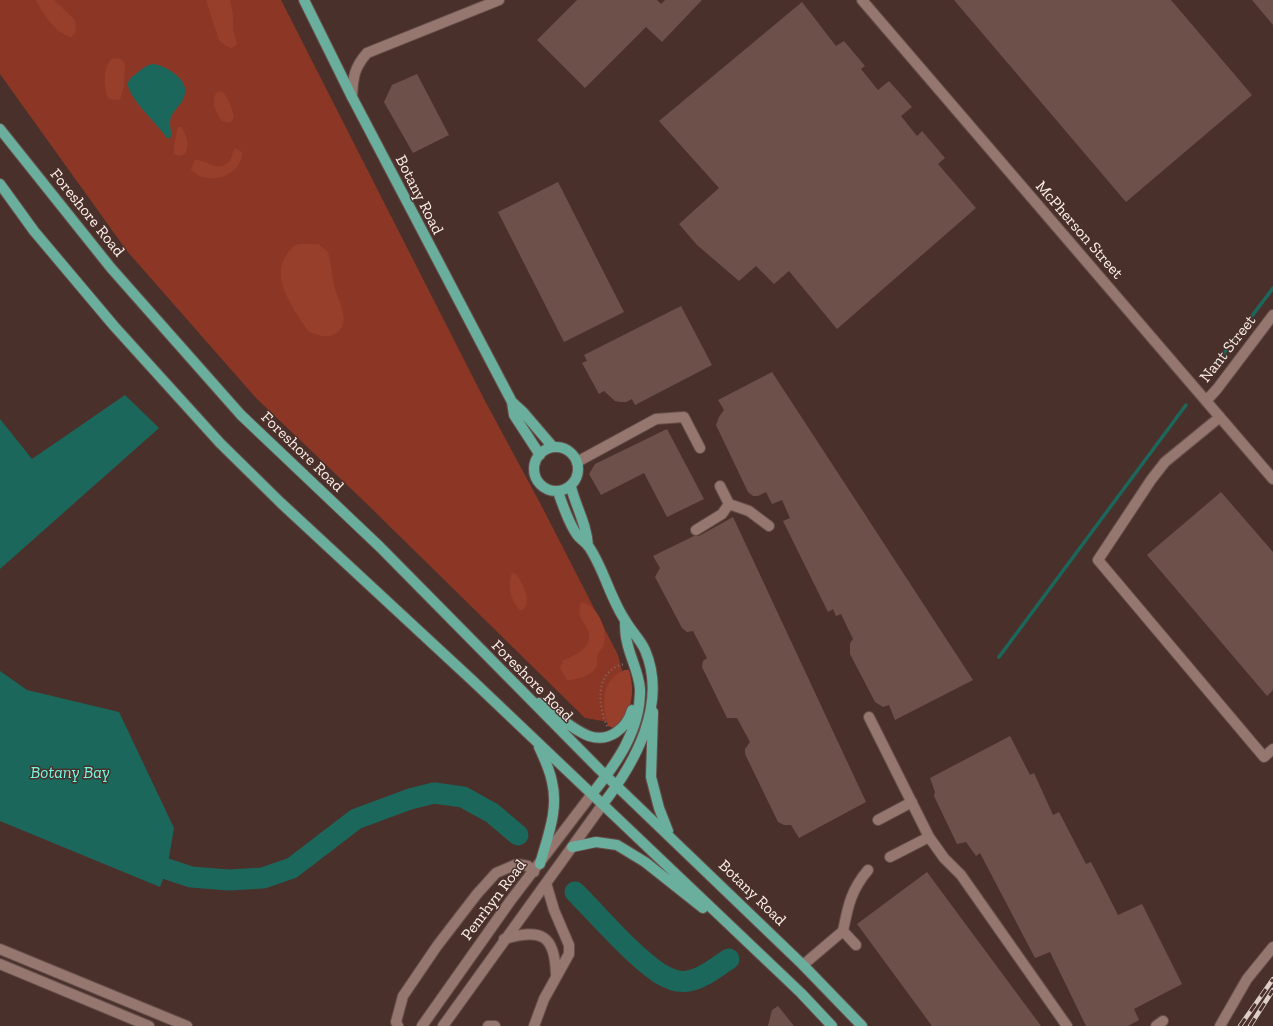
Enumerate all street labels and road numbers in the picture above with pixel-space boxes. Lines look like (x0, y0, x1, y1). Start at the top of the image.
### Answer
street label: Botany Road (391, 152, 447, 238)
street label: Foreshore Road (46, 165, 128, 261)
street label: McPherson Street (1031, 177, 1127, 283)
street label: Nant Street (1196, 312, 1260, 386)
street label: Foreshore Road (257, 408, 347, 496)
street label: Foreshore Road (487, 636, 577, 726)
street label: Penrhyn Road (457, 856, 531, 944)
street label: Botany Road (714, 856, 790, 930)

